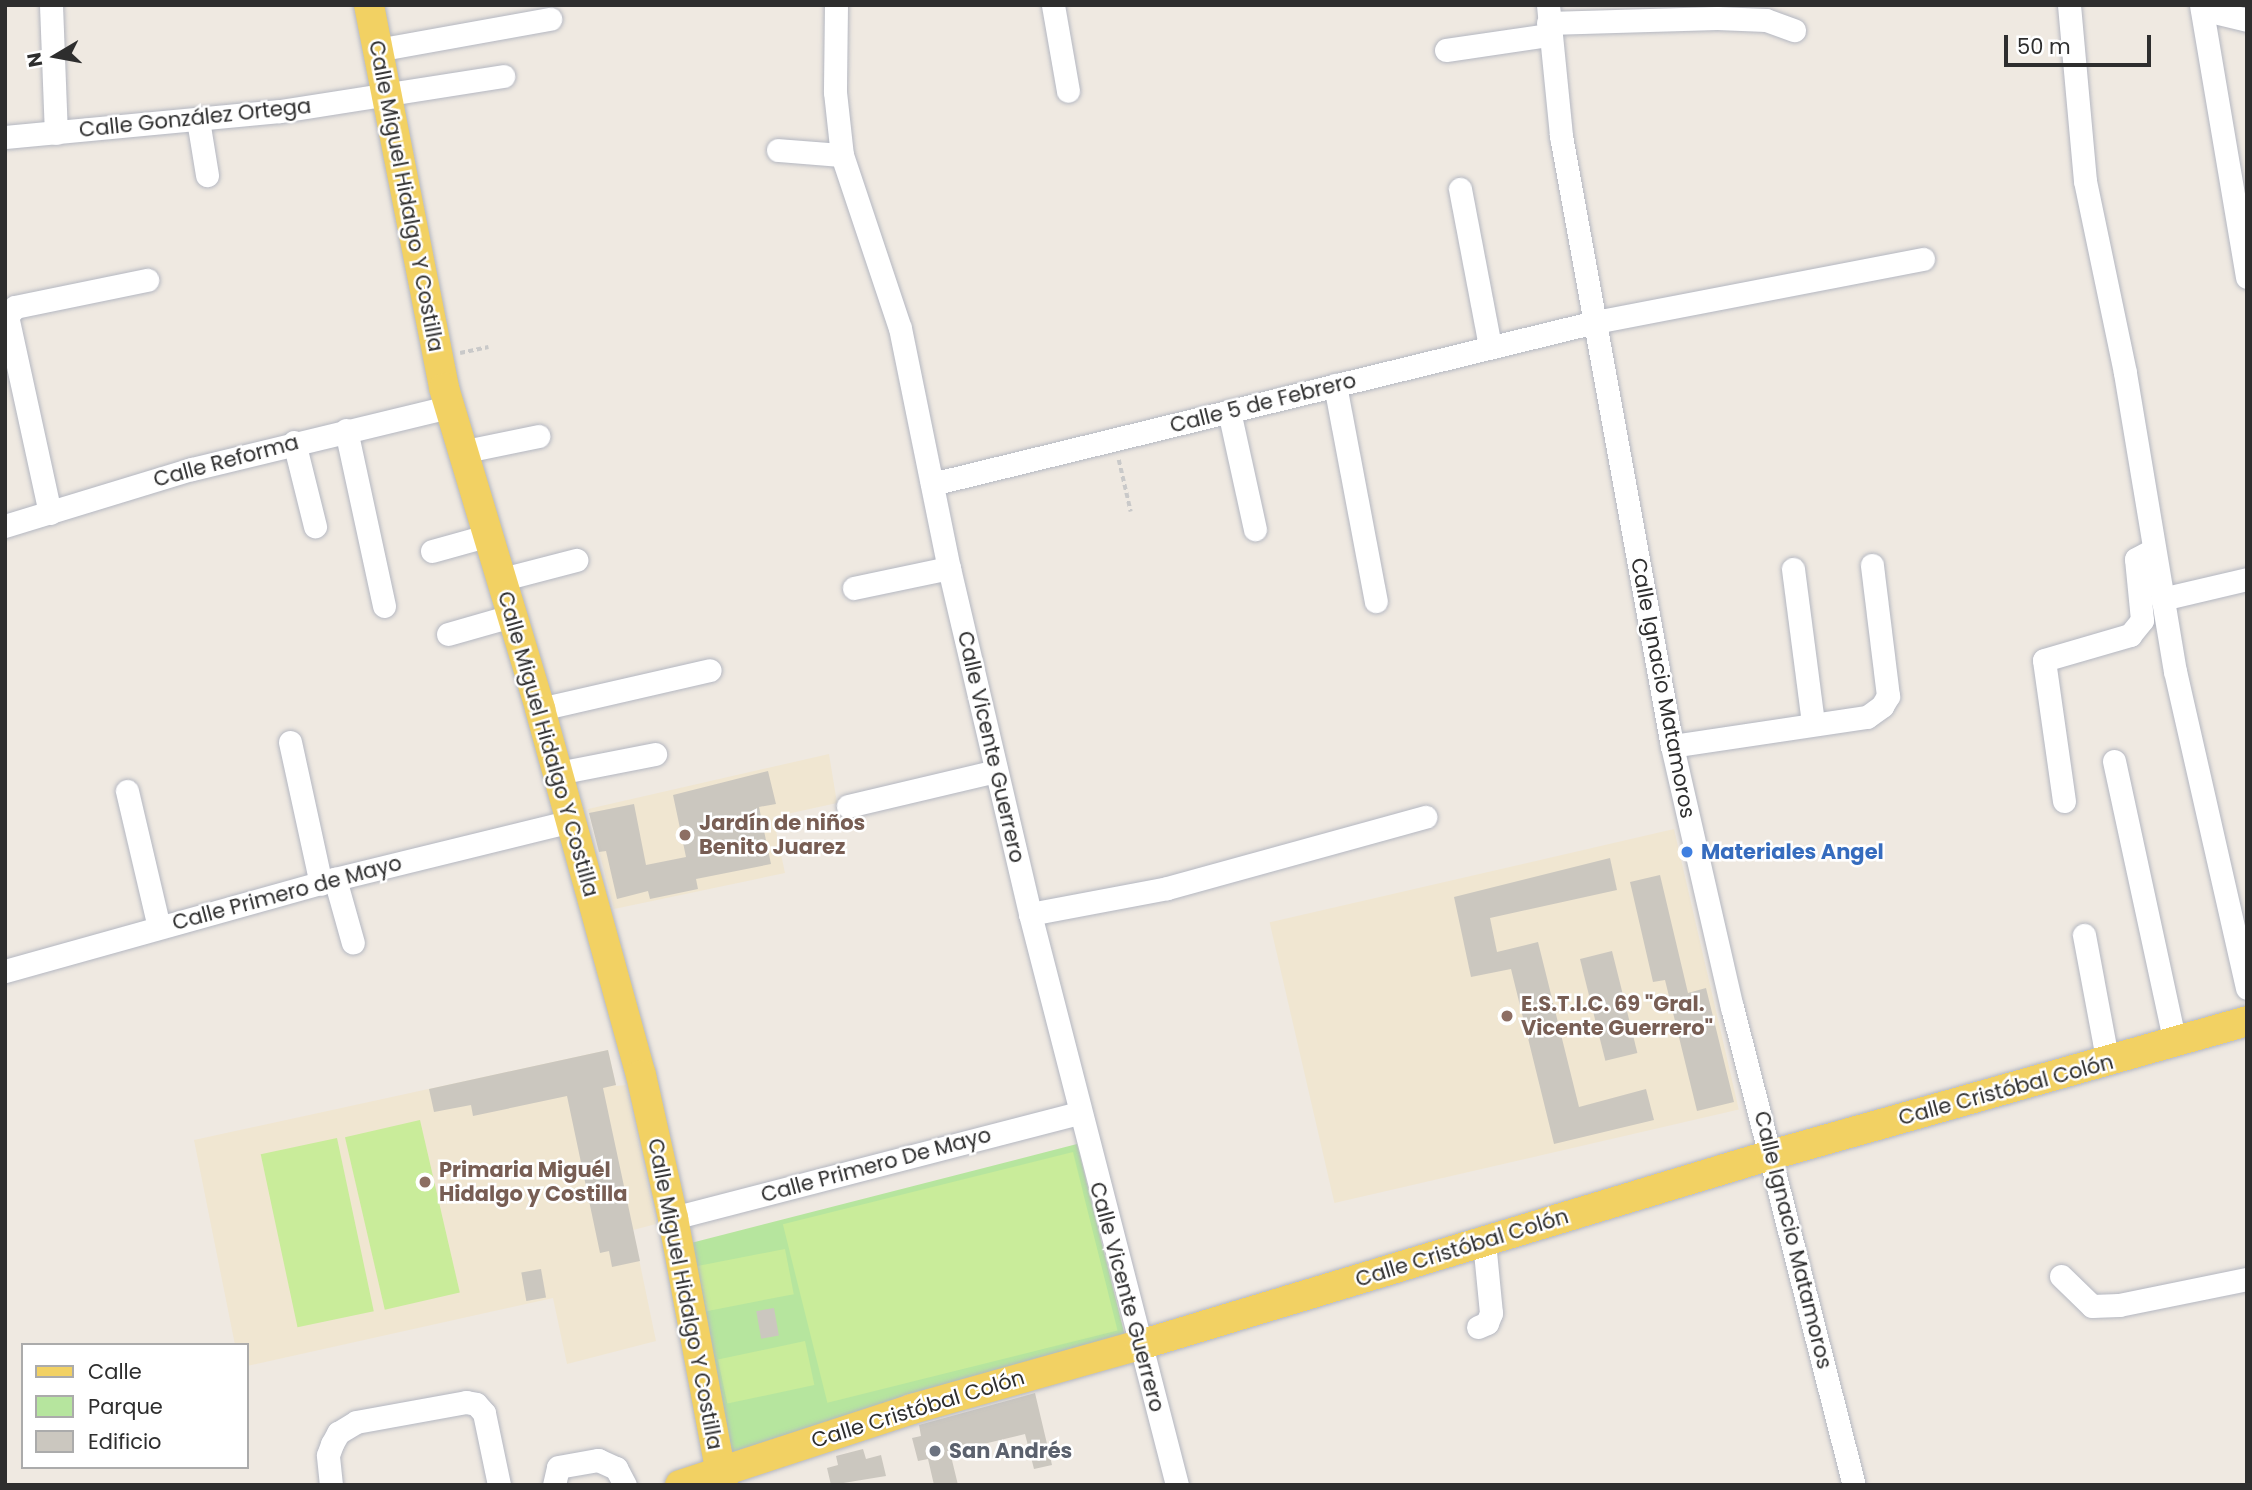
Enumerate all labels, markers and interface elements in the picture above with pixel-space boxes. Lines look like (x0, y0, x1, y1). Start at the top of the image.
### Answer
north arrow (21, 21, 91, 91)
scale bar (2007, 21, 2154, 65)
text: 50 m (2017, 32, 2071, 61)
street label: Calle Miguel Hidalgo Y Costilla (363, 38, 449, 354)
text: N (20, 50, 49, 69)
street label: Calle González Ortega (78, 93, 312, 143)
street label: Calle 5 de Febrero (1167, 368, 1359, 438)
street label: Calle Reforma (151, 430, 301, 492)
street label: Calle Ignacio Matamoros (1625, 556, 1701, 820)
street label: Calle Miguel Hidalgo Y Costilla (492, 588, 604, 900)
street label: Calle Vicente Guerrero (952, 629, 1030, 865)
place label: Jardín de niños Benito Juarez (699, 810, 865, 860)
marker: Jardín de niños Benito Juarez (677, 827, 693, 843)
place label: Materiales Angel (1701, 839, 1884, 865)
marker: Materiales Angel (1679, 844, 1695, 860)
street label: Calle Primero de Mayo (170, 850, 404, 936)
place label: E.S.T.I.C. 69 "Gral. Vicente Guerrero" (1521, 991, 1713, 1041)
marker: E.S.T.I.C. 69 "Gral. Vicente Guerrero" (1499, 1008, 1515, 1024)
street label: Calle Cristóbal Colón (1896, 1049, 2116, 1131)
street label: Calle Ignacio Matamoros (1749, 1109, 1837, 1371)
street label: Calle Primero De Mayo (758, 1122, 994, 1208)
street label: Calle Miguel Hidalgo Y Costilla (642, 1136, 728, 1452)
place label: Primaria Miguél Hidalgo y Costilla (439, 1157, 628, 1207)
marker: Primaria Miguél Hidalgo y Costilla (417, 1174, 433, 1190)
street label: Calle Vicente Guerrero (1084, 1179, 1170, 1415)
street label: Calle Cristóbal Colón (1352, 1204, 1572, 1292)
legend (21, 1343, 248, 1469)
text: Calle (88, 1357, 142, 1386)
street label: Calle Cristóbal Colón (808, 1365, 1028, 1453)
text: Parque (88, 1392, 163, 1421)
text: Edificio (88, 1427, 162, 1456)
place label: San Andrés (949, 1438, 1072, 1464)
marker: San Andrés (927, 1443, 943, 1459)

